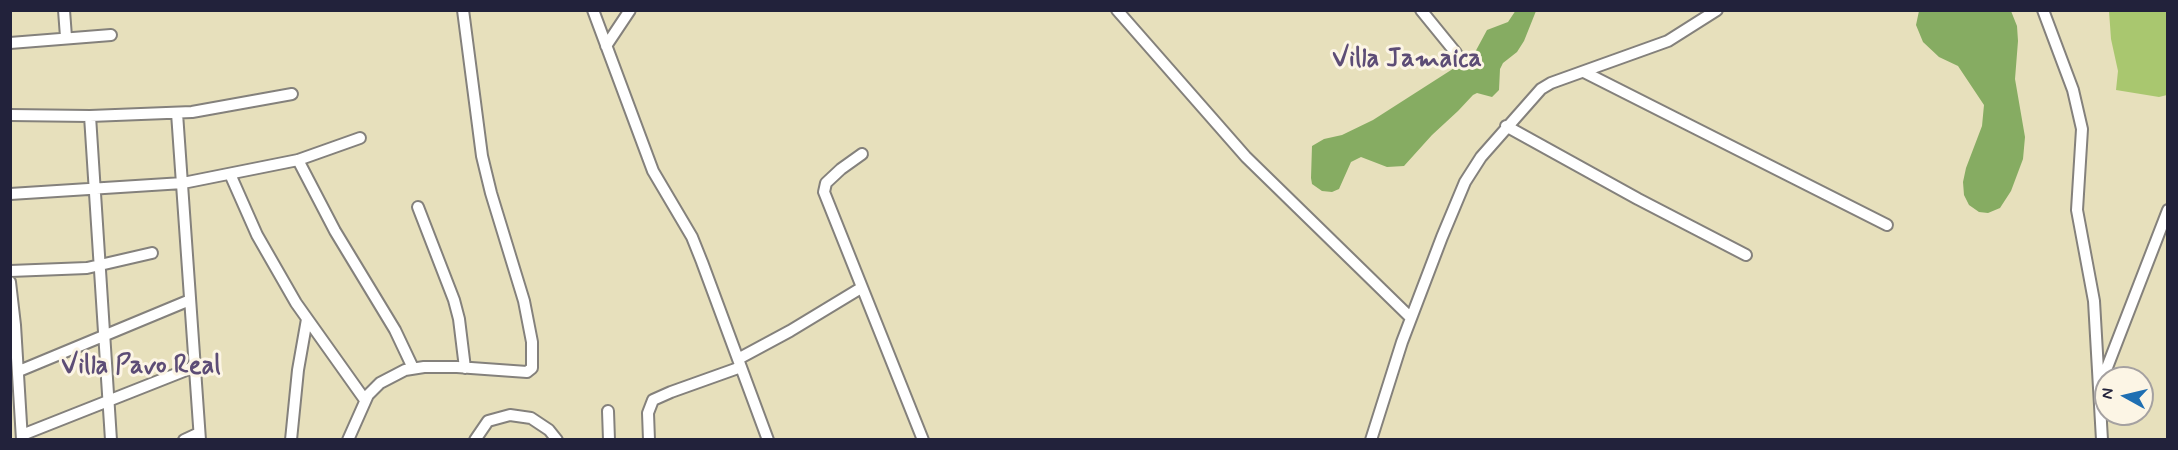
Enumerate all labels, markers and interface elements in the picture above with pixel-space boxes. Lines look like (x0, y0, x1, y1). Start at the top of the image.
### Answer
district label: Villa Jamaica (1332, 45, 1482, 77)
district label: Villa Pavo Real (61, 352, 221, 384)
north arrow (2094, 366, 2154, 426)
text: N (2097, 387, 2119, 400)

